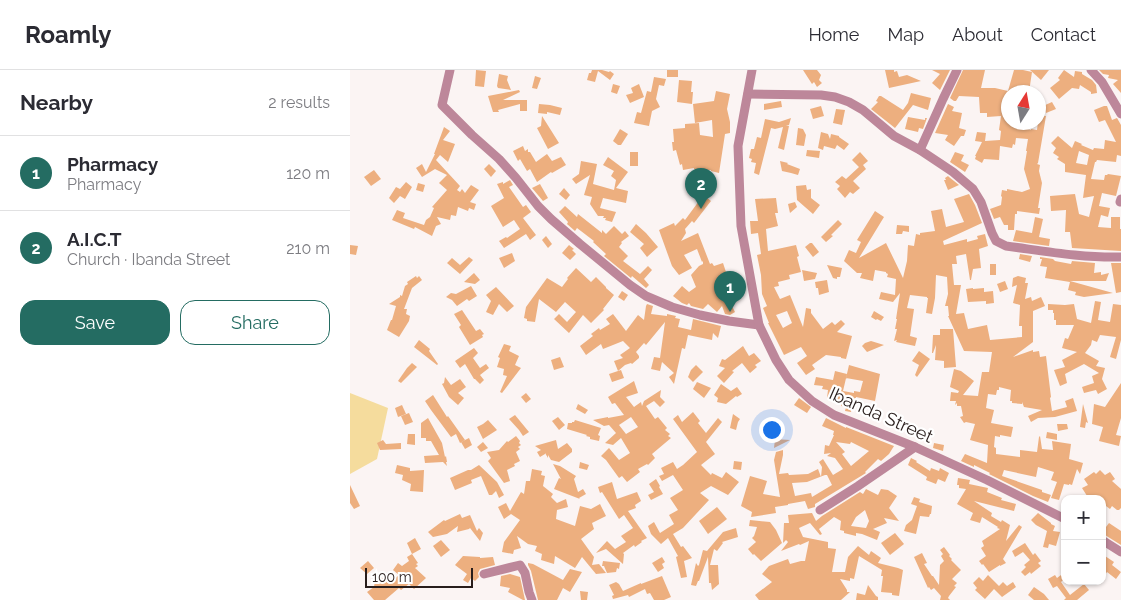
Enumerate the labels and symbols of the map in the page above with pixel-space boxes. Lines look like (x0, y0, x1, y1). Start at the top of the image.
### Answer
north arrow (1001, 85, 1046, 130)
pin: 2 (685, 168, 717, 209)
pin: 1 (714, 271, 746, 312)
street label: Ibanda Street (826, 382, 936, 447)
your location (759, 417, 785, 443)
scale bar (365, 565, 472, 588)

